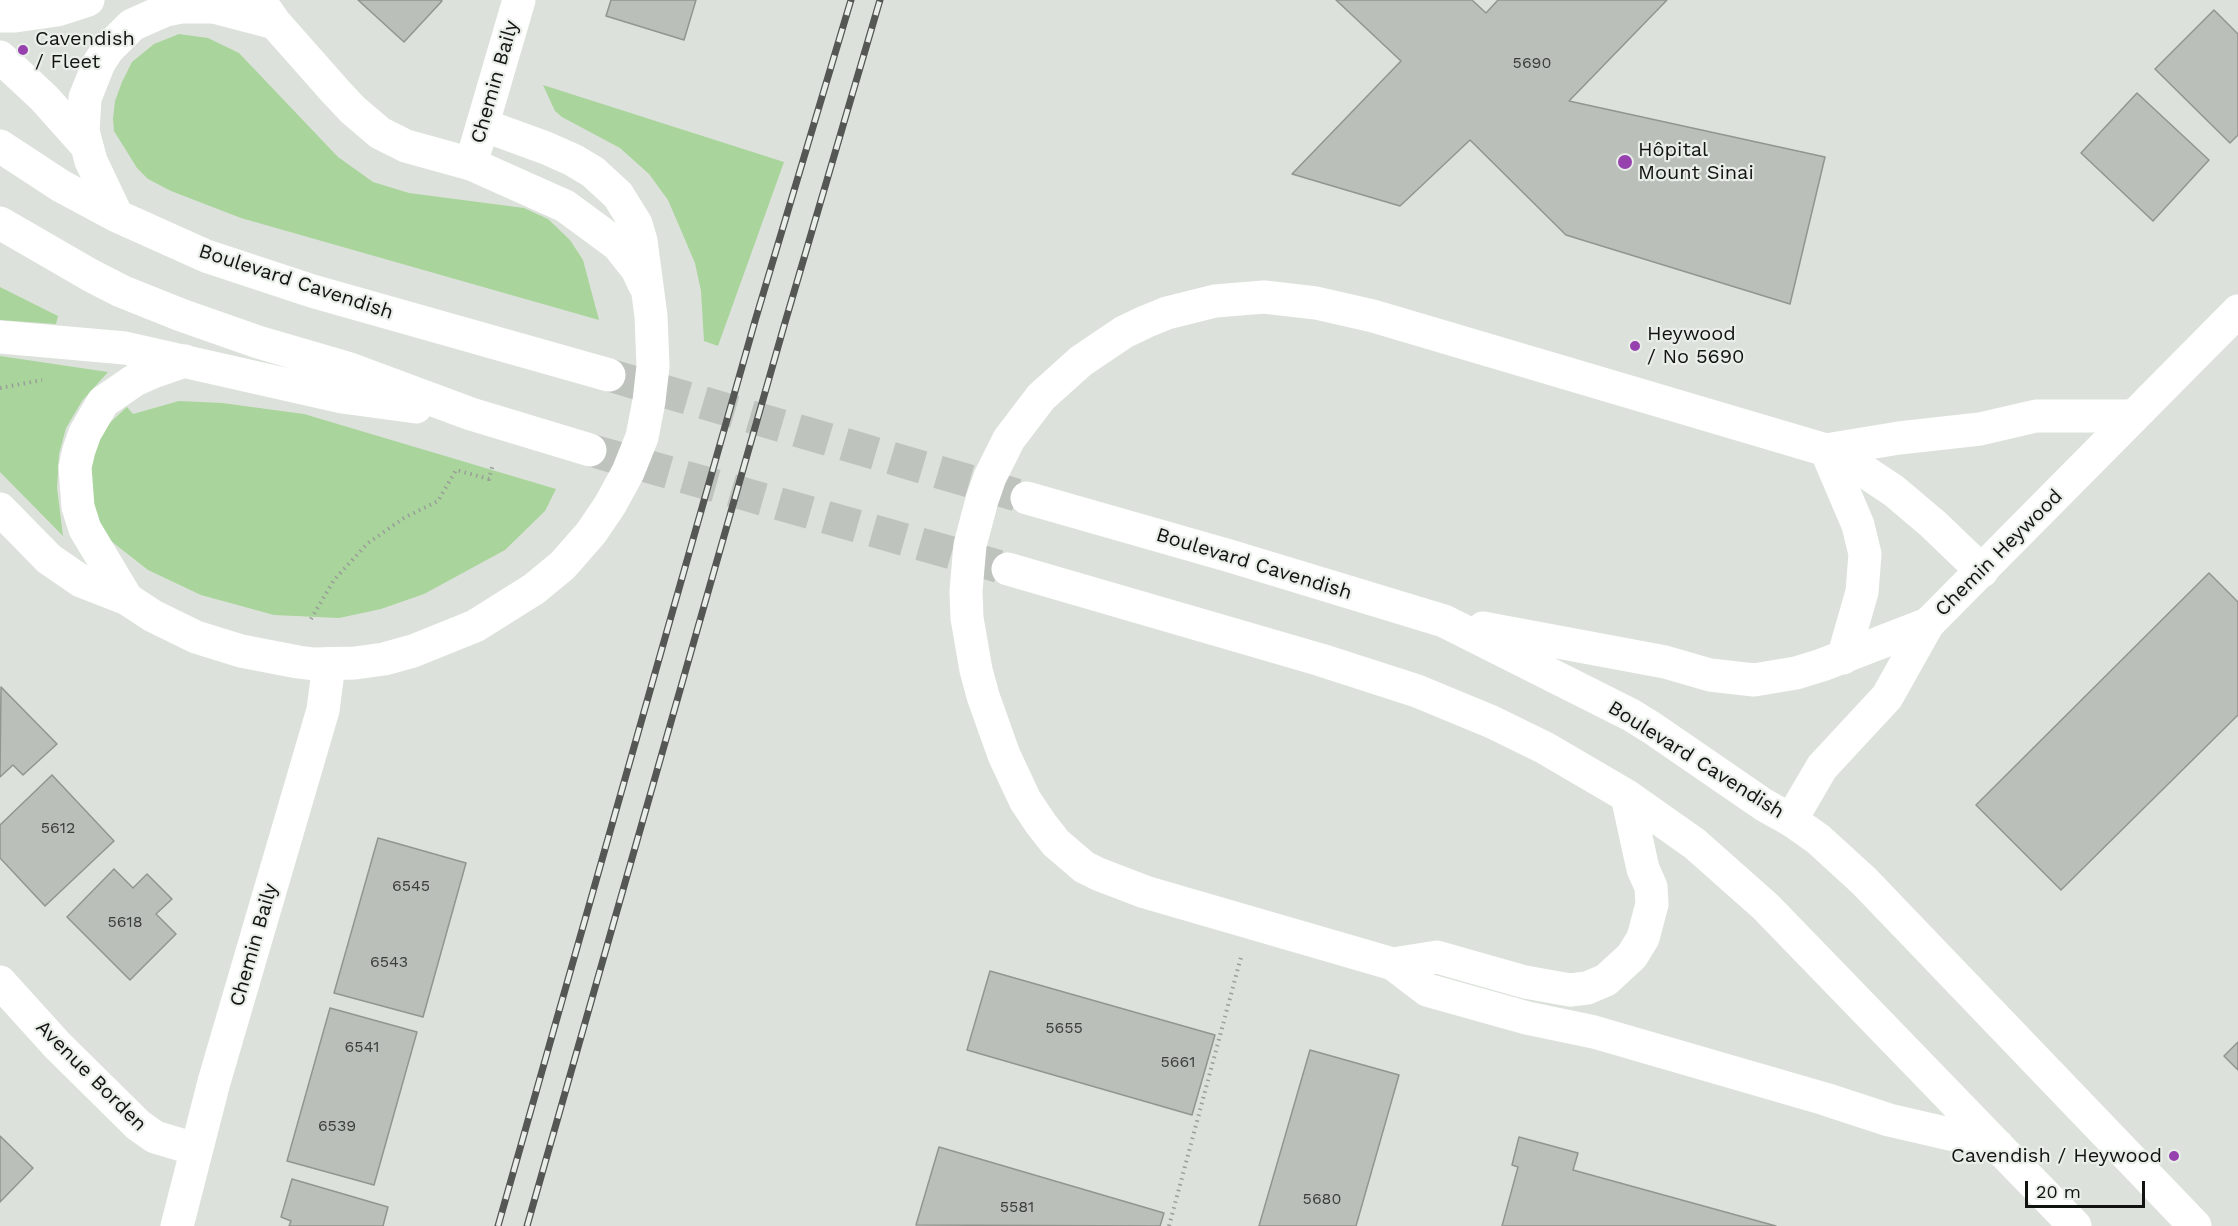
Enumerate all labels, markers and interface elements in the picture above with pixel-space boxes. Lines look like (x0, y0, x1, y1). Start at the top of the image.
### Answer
street label: Chemin Baily (466, 18, 524, 146)
place label: Cavendish / Fleet (35, 27, 135, 74)
marker: Cavendish / Fleet (16, 43, 30, 57)
house number: 5690 (1513, 53, 1551, 73)
place label: Hôpital Mount Sinai (1638, 138, 1754, 185)
marker: Hôpital Mount Sinai (1616, 153, 1634, 171)
street label: Boulevard Cavendish (196, 239, 396, 325)
place label: Heywood / No 5690 (1647, 322, 1744, 369)
marker: Heywood / No 5690 (1628, 339, 1642, 353)
street label: Chemin Heywood (1930, 484, 2068, 622)
street label: Boulevard Cavendish (1153, 523, 1355, 605)
street label: Boulevard Cavendish (1603, 696, 1789, 824)
house number: 5612 (41, 818, 75, 838)
house number: 6545 (392, 876, 430, 896)
street label: Chemin Baily (225, 881, 283, 1009)
house number: 5618 (107, 912, 143, 932)
house number: 6543 (370, 952, 408, 972)
street label: Avenue Borden (31, 1016, 151, 1136)
house number: 5655 (1045, 1018, 1083, 1038)
house number: 6541 (345, 1037, 379, 1057)
house number: 5661 (1160, 1052, 1196, 1072)
house number: 6539 (318, 1116, 356, 1136)
place label: Cavendish / Heywood (1951, 1144, 2162, 1168)
marker: Cavendish / Heywood (2167, 1149, 2181, 1163)
scale bar (2028, 1169, 2148, 1207)
text: 20 m (2036, 1181, 2081, 1202)
house number: 5680 (1303, 1189, 1341, 1209)
house number: 5581 (1000, 1197, 1034, 1217)

